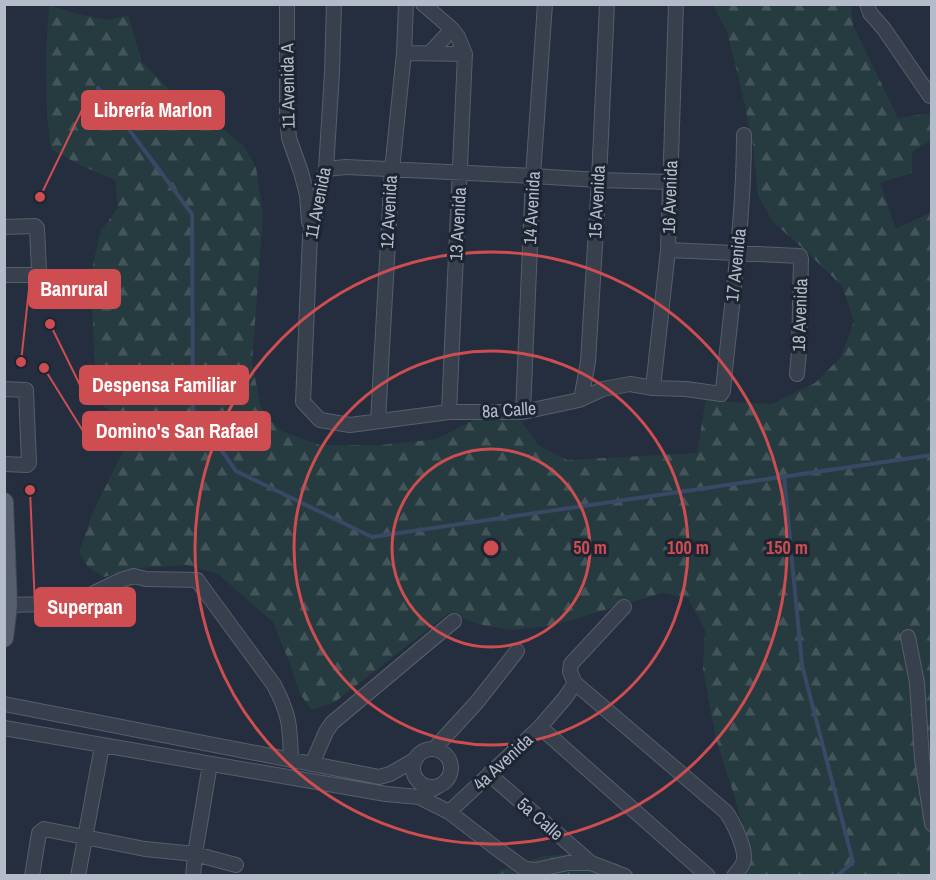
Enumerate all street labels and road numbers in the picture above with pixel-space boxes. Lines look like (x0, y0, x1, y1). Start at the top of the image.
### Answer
street label: 11 Avenida A (274, 43, 301, 129)
street label: 16 Avenida (656, 160, 683, 234)
street label: 11 Avenida (298, 165, 337, 241)
street label: 15 Avenida (582, 165, 611, 239)
street label: 14 Avenida (517, 171, 546, 245)
street label: 12 Avenida (374, 175, 403, 249)
street label: 13 Avenida (443, 187, 472, 261)
street label: 17 Avenida (719, 227, 752, 303)
street label: 18 Avenida (786, 278, 813, 352)
street label: 8a Calle (481, 395, 537, 424)
street label: 4a Avenida (467, 727, 538, 796)
street label: 5a Calle (512, 791, 569, 846)

